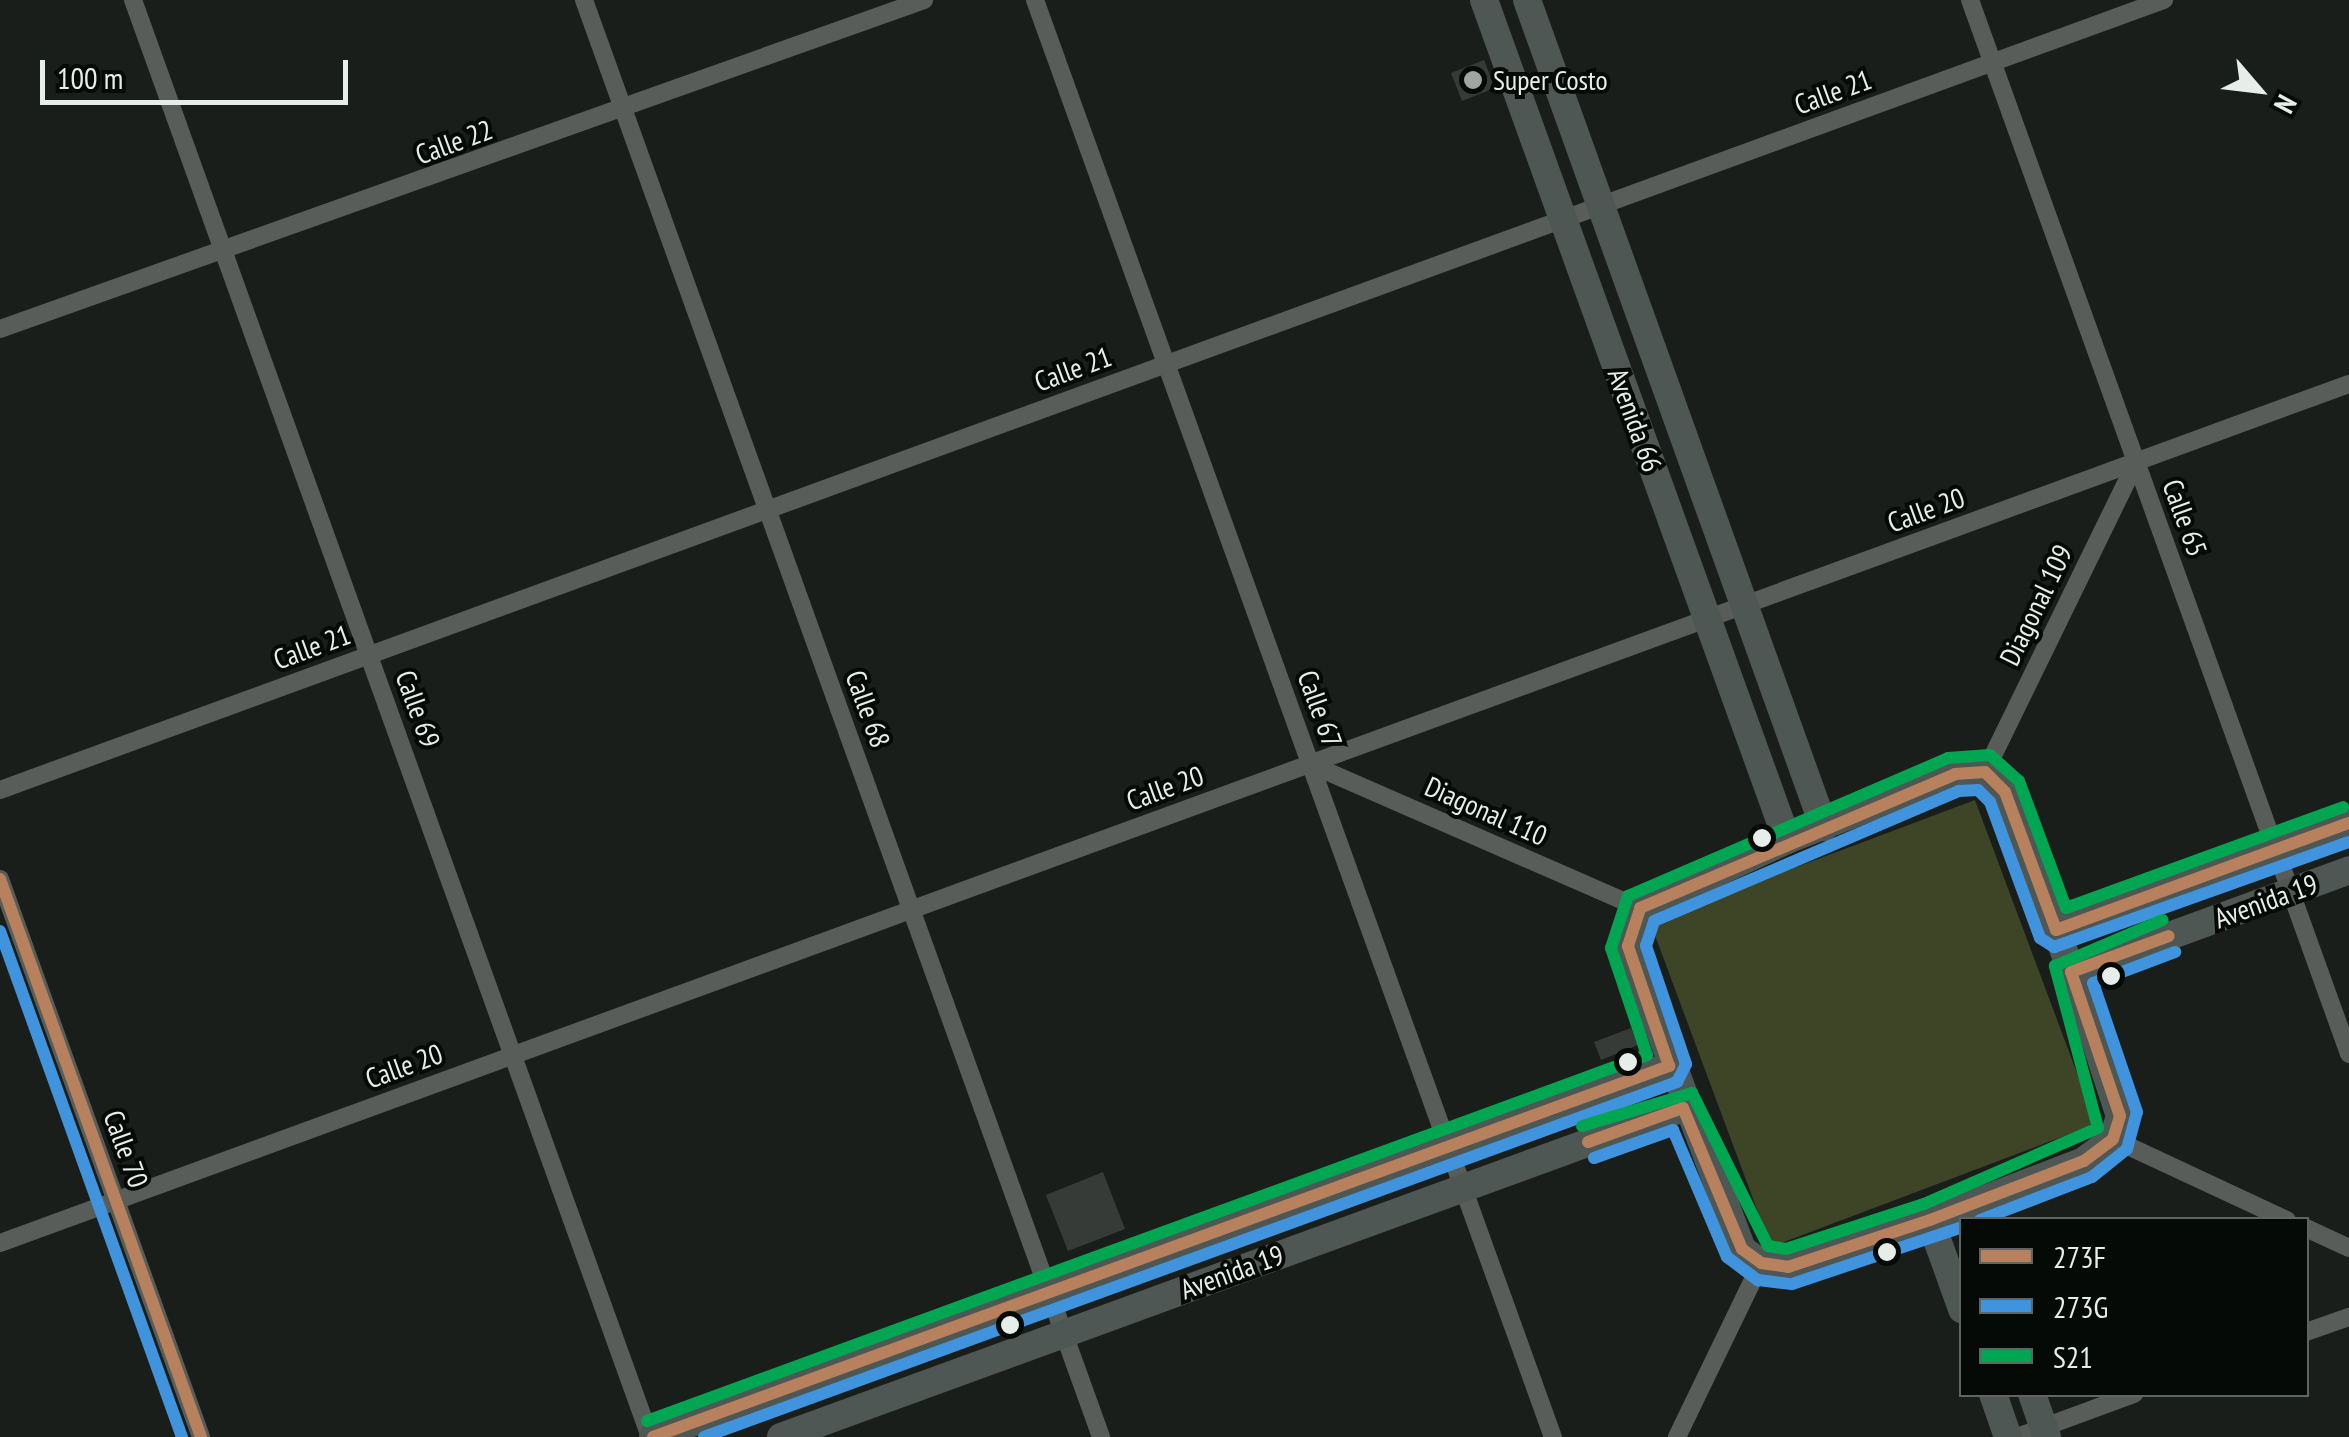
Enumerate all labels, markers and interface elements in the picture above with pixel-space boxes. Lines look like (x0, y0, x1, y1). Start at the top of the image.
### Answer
scale bar (45, 40, 352, 102)
north arrow (2209, 40, 2309, 140)
text: 100 m (57, 58, 123, 97)
place label: Super Costo (1493, 63, 1608, 97)
street label: Calle 21 (1790, 63, 1876, 121)
marker: Super Costo (1462, 69, 1484, 91)
text: N (2266, 89, 2306, 120)
street label: Calle 22 (411, 113, 497, 171)
street label: Calle 21 (1030, 340, 1116, 398)
street label: Avenida 66 (1601, 364, 1669, 476)
street label: Calle 65 (2156, 475, 2214, 561)
street label: Calle 20 (1883, 481, 1969, 539)
street label: Diagonal 109 (1992, 539, 2080, 671)
street label: Calle 21 (269, 618, 355, 676)
street label: Calle 69 (389, 666, 447, 752)
street label: Calle 68 (839, 666, 897, 752)
street label: Calle 67 (1291, 666, 1349, 752)
street label: Calle 20 (1122, 759, 1208, 817)
street label: Diagonal 110 (1420, 769, 1552, 853)
unlabelled marker (1752, 828, 1772, 848)
street label: Avenida 19 (2210, 867, 2322, 935)
unlabelled marker (2101, 966, 2121, 986)
street label: Calle 20 (361, 1037, 447, 1095)
unlabelled marker (1618, 1052, 1638, 1072)
street label: Calle 70 (97, 1106, 155, 1192)
legend (1959, 1217, 2309, 1397)
text: 273F (2053, 1237, 2106, 1276)
street label: Avenida 19 (1176, 1238, 1288, 1306)
unlabelled marker (1877, 1242, 1897, 1262)
text: 273G (2053, 1287, 2108, 1326)
unlabelled marker (1000, 1315, 1020, 1335)
text: S21 (2053, 1337, 2093, 1376)

